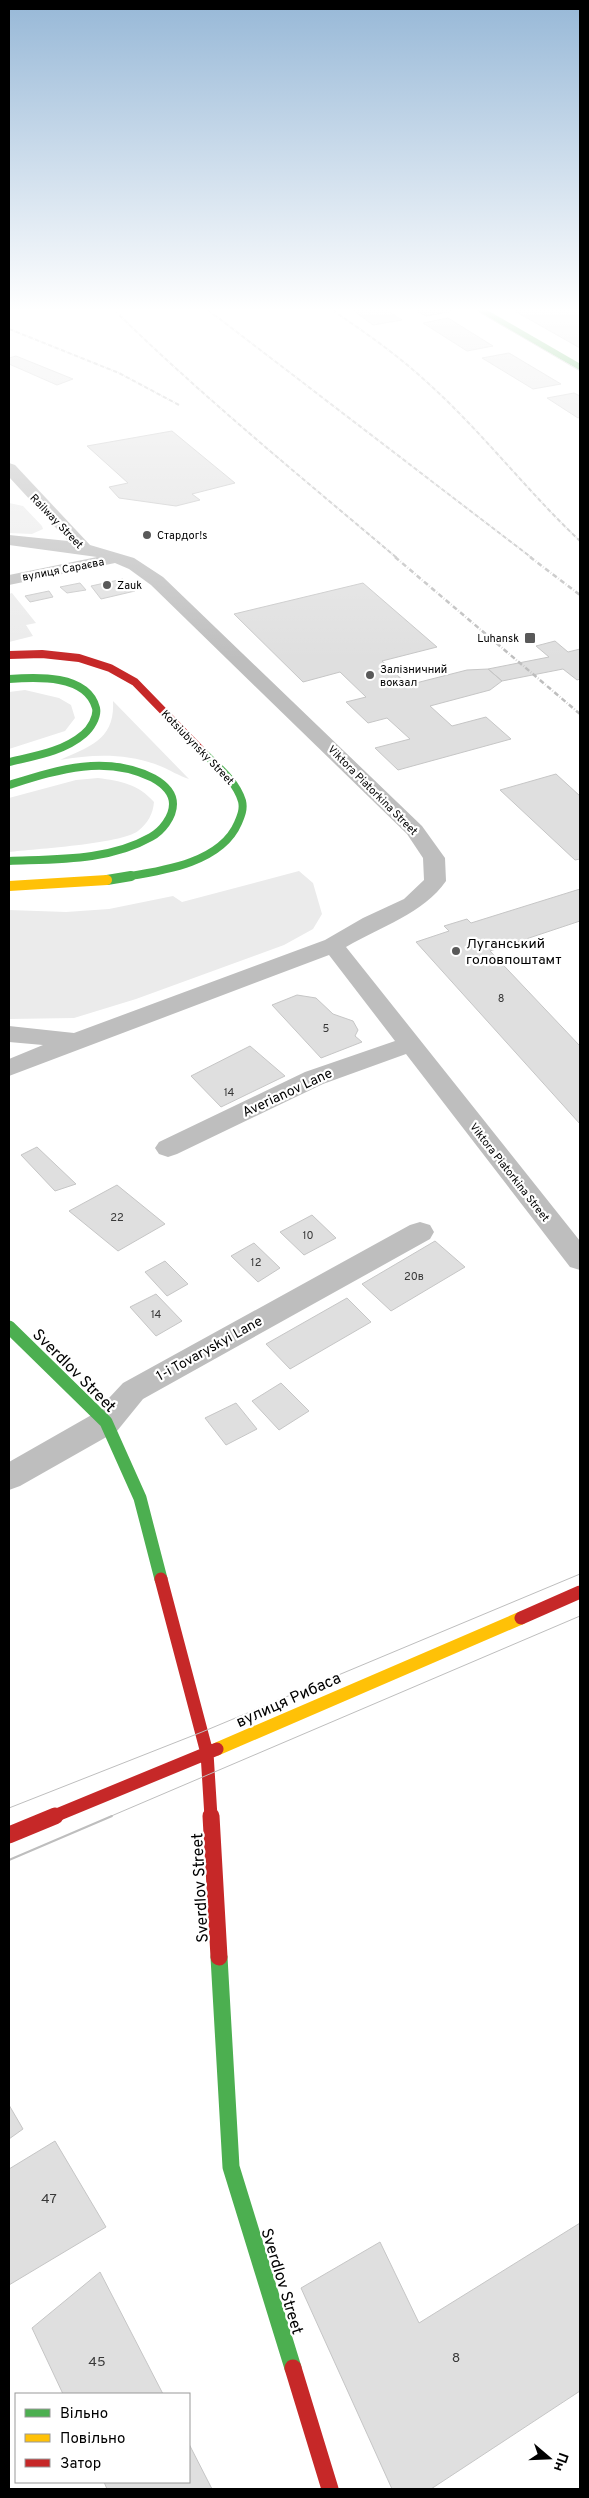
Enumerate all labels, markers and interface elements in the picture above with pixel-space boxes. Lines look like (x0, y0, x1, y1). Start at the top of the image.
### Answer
street label: Railway Street (27, 491, 86, 552)
marker: Стардог!s (141, 529, 153, 541)
place label: Стардог!s (157, 529, 207, 543)
street label: вулиця Сараєва (21, 555, 106, 585)
marker: Zauk (101, 579, 113, 591)
place label: Zauk (117, 579, 142, 593)
marker: Luhansk (523, 631, 537, 645)
place label: Luhansk (477, 632, 519, 646)
place label: Залізничний вокзал (380, 663, 447, 690)
marker: Залізничний вокзал (364, 669, 376, 681)
street label: Kotsiubynsky Street (158, 707, 237, 788)
street label: Viktora Piatorkina Street (324, 743, 420, 839)
place label: Луганський головпоштамт (466, 936, 562, 969)
marker: Луганський головпоштамт (450, 945, 462, 957)
house number: 8 (498, 992, 504, 1006)
house number: 5 (323, 1022, 330, 1036)
street label: Averianov Lane (240, 1065, 335, 1122)
house number: 14 (224, 1086, 235, 1100)
street label: Viktora Piatorkina Street (466, 1120, 552, 1225)
house number: 22 (110, 1211, 124, 1225)
house number: 10 (302, 1229, 314, 1243)
house number: 12 (251, 1256, 261, 1270)
house number: 20в (404, 1270, 424, 1284)
house number: 14 (151, 1308, 162, 1322)
street label: 1-i Tovaryskyi Lane (154, 1313, 266, 1385)
street label: Sverdlov Street (28, 1325, 120, 1417)
street label: вулиця Рибаса (233, 1669, 344, 1733)
street label: Sverdlov Street (188, 1832, 214, 1943)
house number: 47 (41, 2191, 57, 2208)
street label: Sverdlov Street (255, 2226, 307, 2337)
house number: 8 (452, 2350, 460, 2367)
house number: 45 (88, 2354, 106, 2371)
legend (15, 2393, 190, 2483)
text: Вільно (60, 2405, 108, 2424)
text: Повільно (60, 2430, 125, 2449)
north arrow (524, 2433, 574, 2483)
text: Пн (549, 2450, 571, 2473)
text: Затор (60, 2455, 101, 2474)

